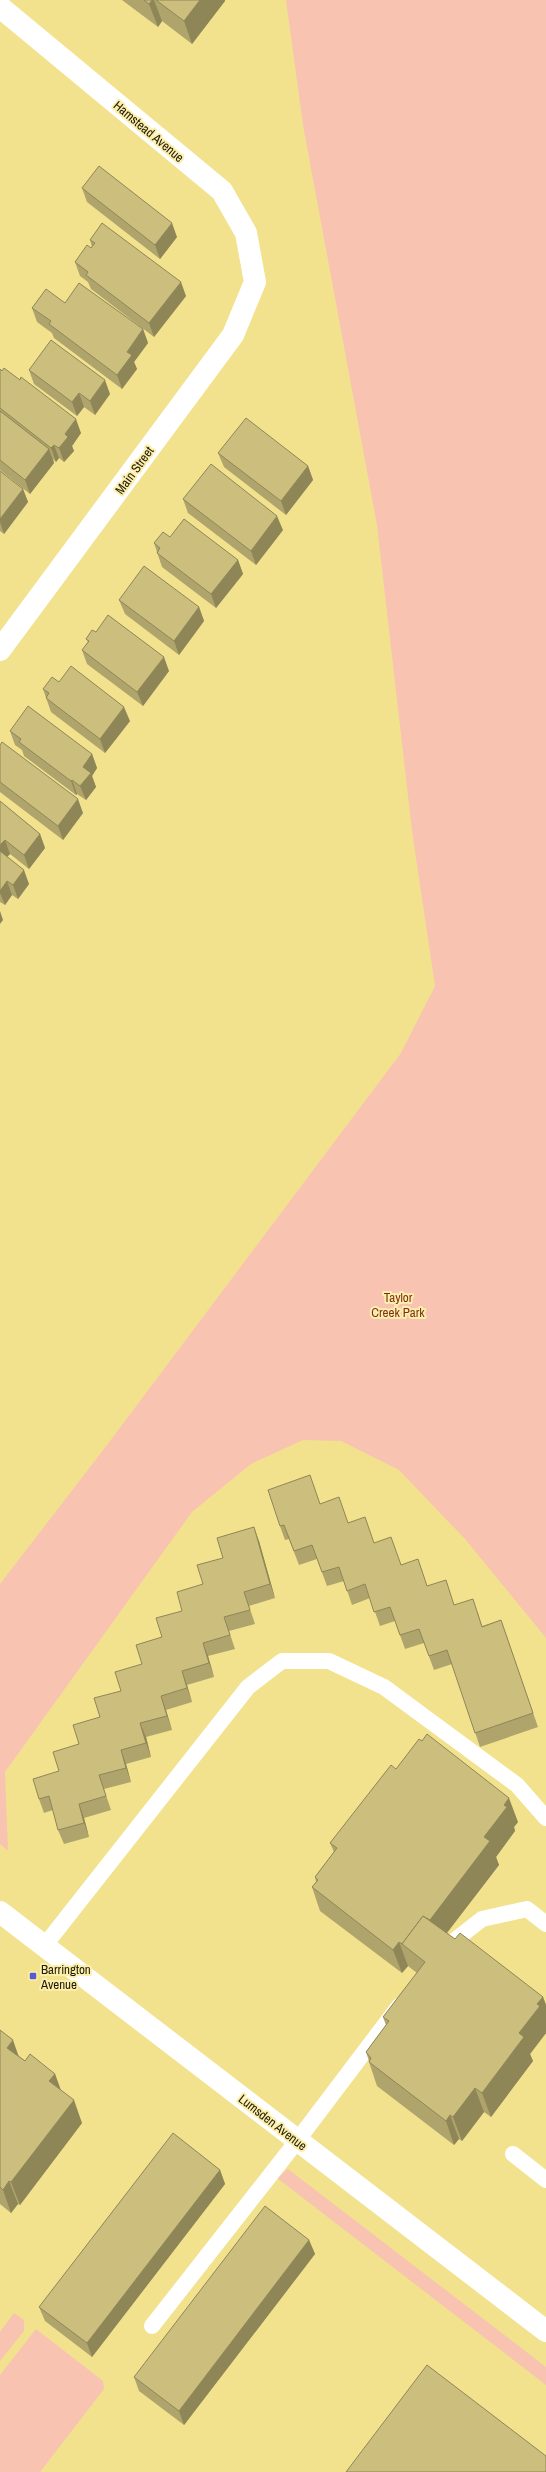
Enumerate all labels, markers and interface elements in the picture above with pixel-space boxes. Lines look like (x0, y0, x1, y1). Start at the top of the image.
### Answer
street label: Hamstead Avenue (110, 97, 187, 166)
street label: Main Street (111, 443, 157, 498)
park label: Taylor Creek Park (371, 1289, 425, 1321)
place label: Barrington Avenue (40, 1961, 91, 1993)
marker: Barrington Avenue (28, 1971, 38, 1981)
street label: Lumsden Avenue (235, 2090, 310, 2154)

